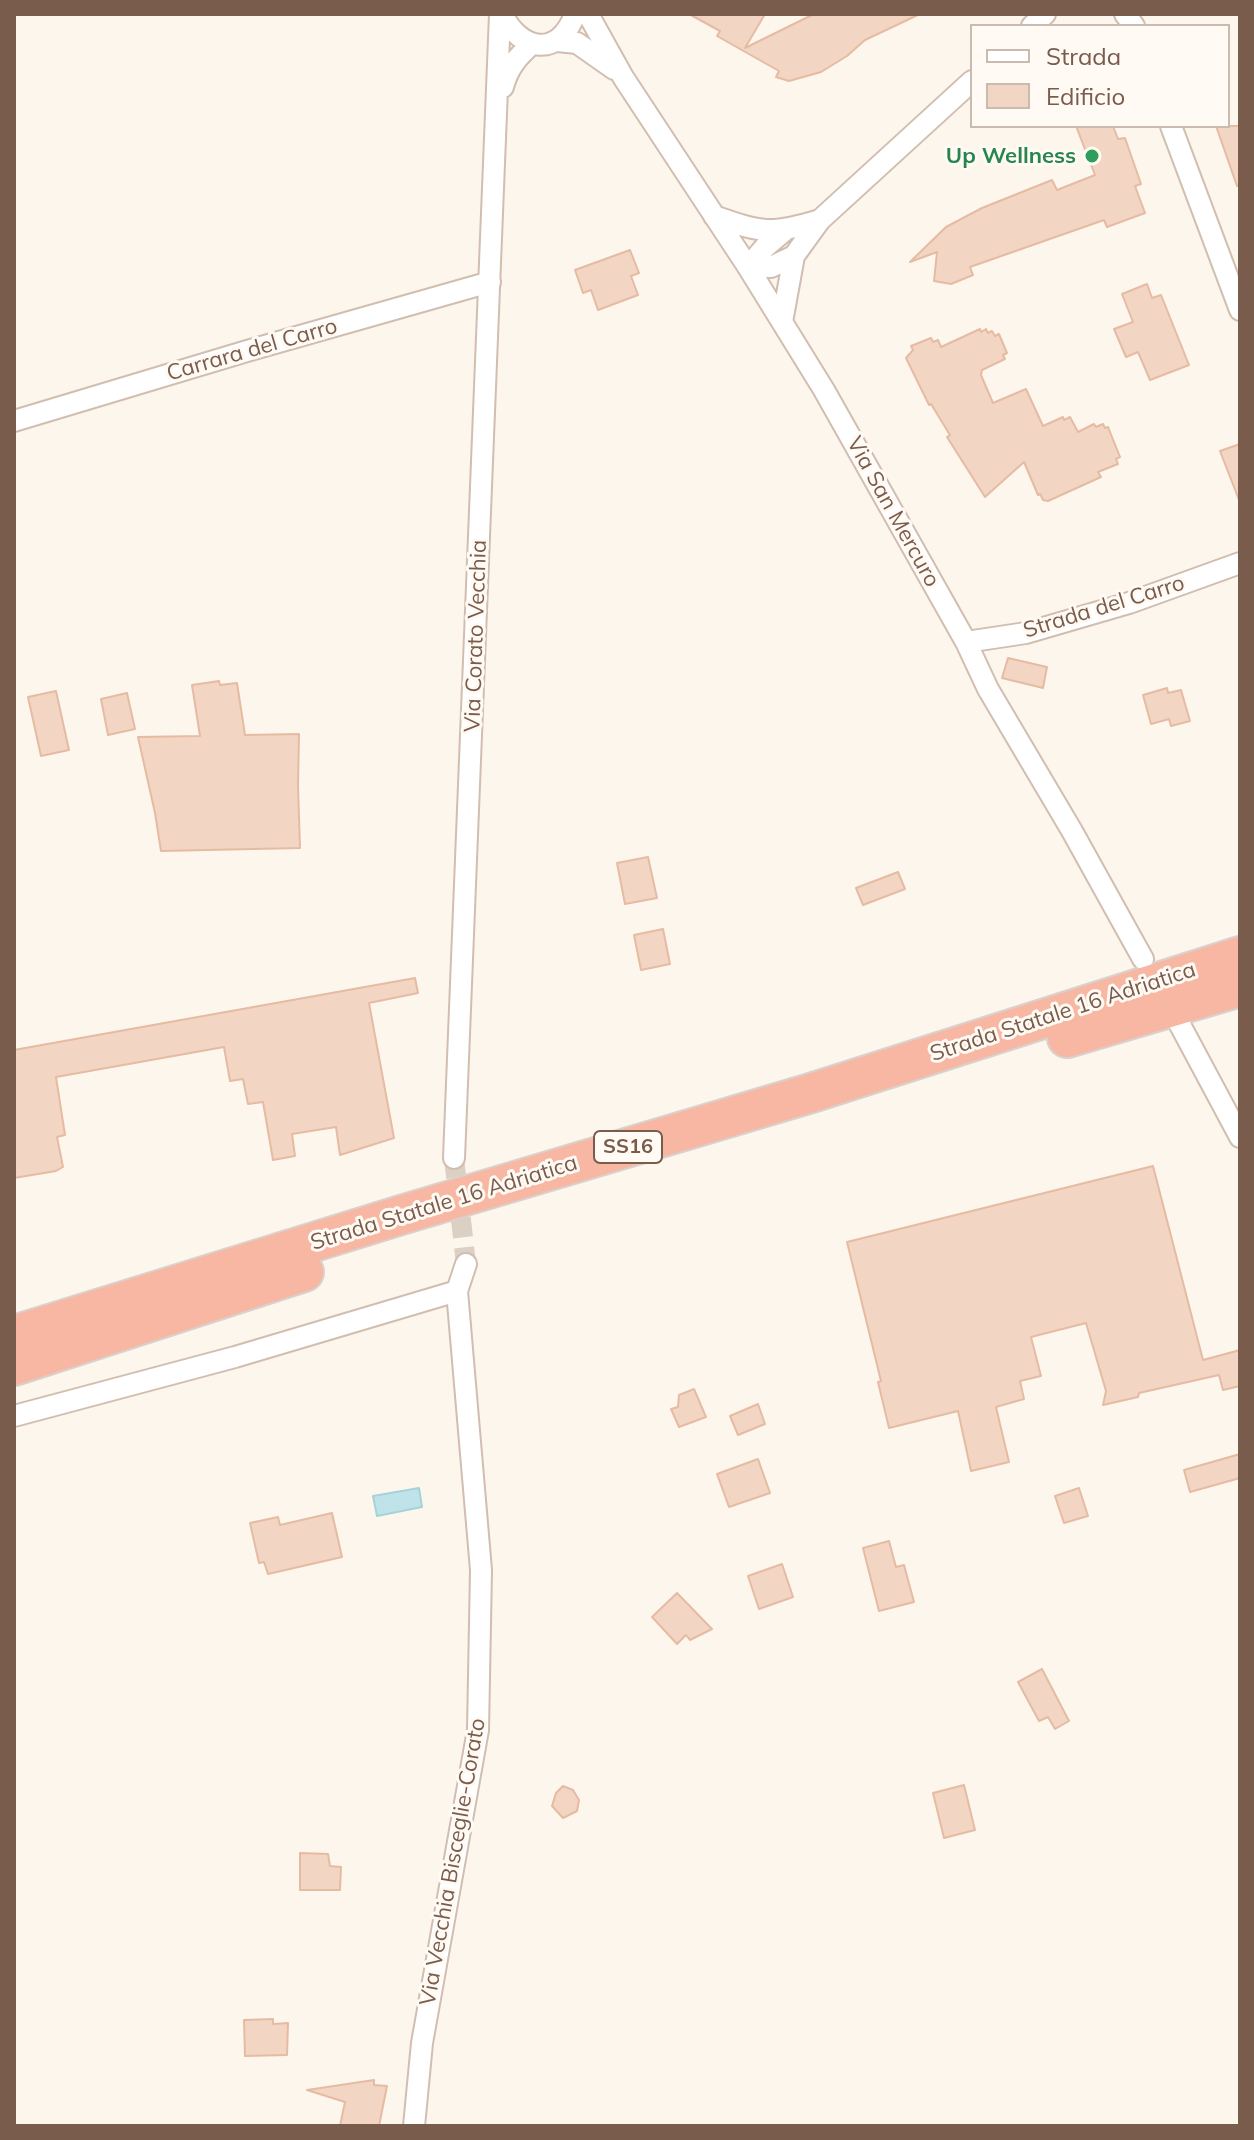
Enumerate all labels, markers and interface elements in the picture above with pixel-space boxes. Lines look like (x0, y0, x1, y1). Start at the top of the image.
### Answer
legend (970, 24, 1230, 128)
text: Strada (1046, 41, 1121, 71)
text: Edificio (1046, 81, 1125, 111)
place label: Up Wellness (946, 143, 1076, 169)
marker: Up Wellness (1083, 147, 1101, 165)
street label: Carrara del Carro (164, 313, 340, 387)
street label: Via San Mercuro (841, 432, 945, 592)
street label: Via Corato Vecchia (459, 539, 493, 733)
street label: Strada del Carro (1020, 570, 1188, 644)
street label: Strada Statale 16 Adriatica (927, 957, 1199, 1067)
road number: SS16 (594, 1131, 662, 1163)
street label: Strada Statale 16 Adriatica (307, 1150, 581, 1256)
street label: Via Vecchia Bisceglie-Corato (415, 1716, 491, 2008)

